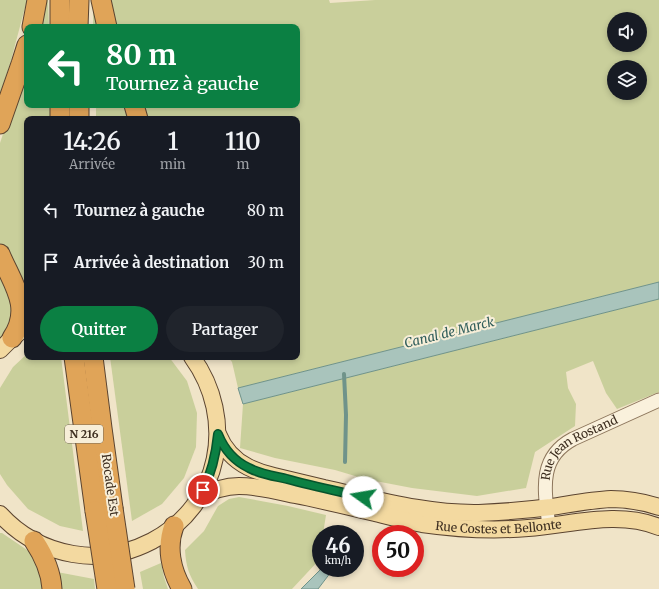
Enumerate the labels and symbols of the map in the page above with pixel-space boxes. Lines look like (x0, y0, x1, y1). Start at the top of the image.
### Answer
water label: Canal de Marck (402, 313, 496, 352)
street label: Rue Jean Rostand (538, 412, 620, 481)
road number: N 216 (65, 425, 103, 443)
street label: Rocade Est (99, 453, 122, 517)
pin (186, 473, 220, 507)
position arrow (342, 476, 384, 518)
street label: Rue Costes et Bellonte (435, 516, 562, 536)
speed limit sign: 50 (372, 525, 424, 577)

